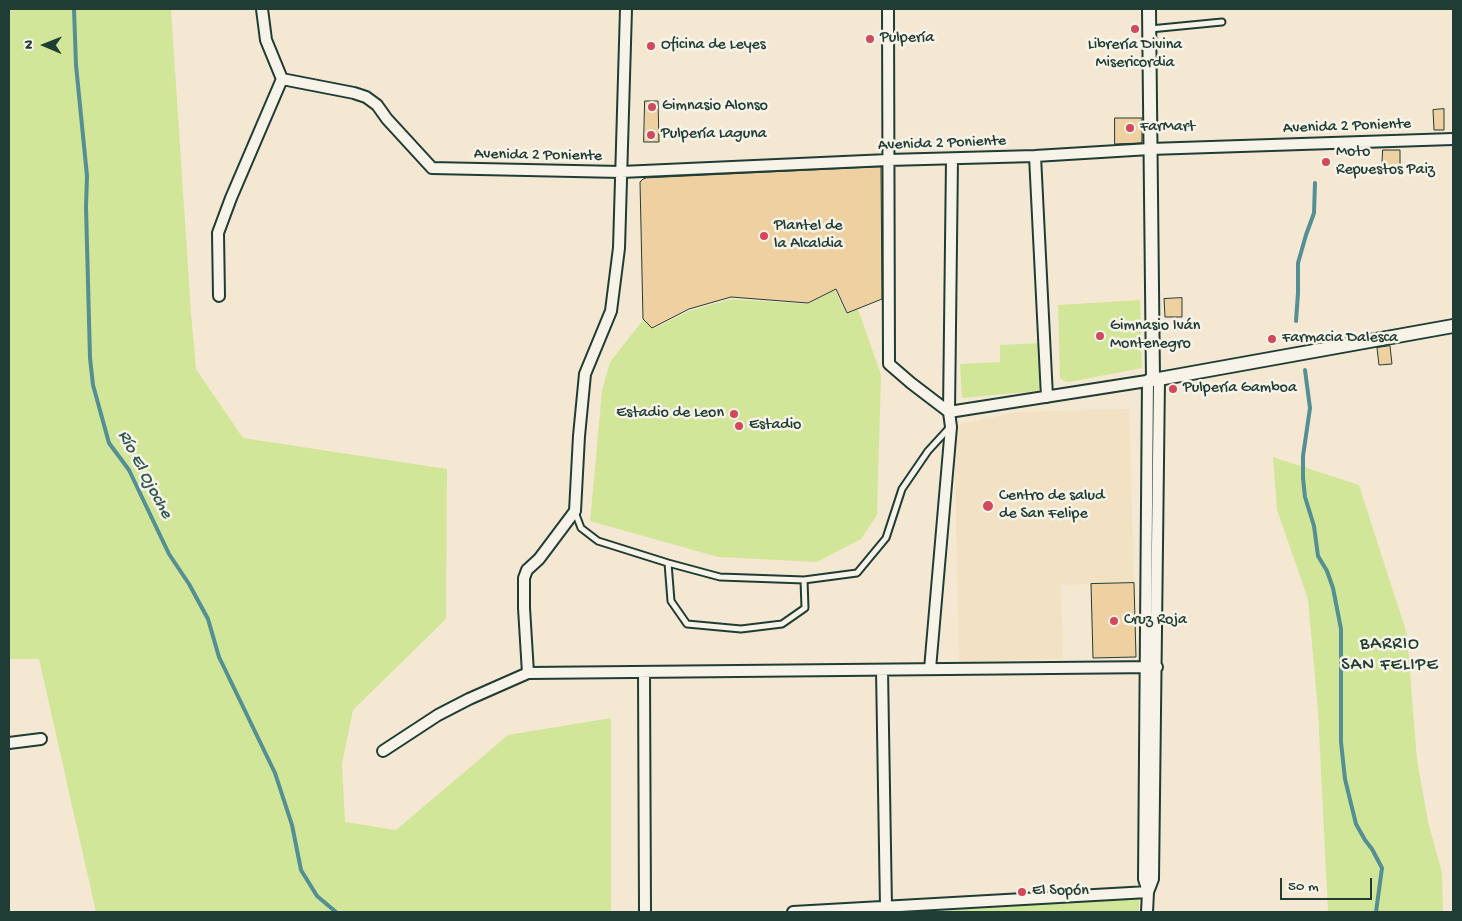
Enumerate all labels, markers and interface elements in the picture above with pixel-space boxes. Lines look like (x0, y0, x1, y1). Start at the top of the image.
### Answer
north arrow (20, 20, 70, 70)
marker: Librería Divina Misericordia (1129, 23, 1141, 35)
place label: Pulpería (880, 29, 934, 49)
marker: Pulpería (864, 33, 876, 45)
place label: Oficina de Leyes (661, 36, 766, 56)
place label: Librería Divina Misericordia (1088, 36, 1182, 74)
text: N (21, 40, 38, 49)
marker: Oficina de Leyes (645, 40, 657, 52)
place label: Gimnasio Alonso (662, 97, 768, 117)
marker: Gimnasio Alonso (646, 101, 658, 113)
street label: Avenida 2 Poniente (1283, 115, 1411, 139)
place label: FarMart (1140, 118, 1195, 138)
marker: FarMart (1124, 122, 1136, 134)
place label: Pulpería Laguna (661, 125, 767, 145)
marker: Pulpería Laguna (645, 129, 657, 141)
street label: Avenida 2 Poniente (878, 132, 1006, 156)
place label: Moto Repuestos Paiz (1336, 143, 1435, 181)
street label: Avenida 2 Poniente (474, 145, 602, 167)
marker: Moto Repuestos Paiz (1320, 156, 1332, 168)
place label: Plantel de la Alcaldia (774, 217, 843, 255)
marker: Plantel de la Alcaldia (758, 230, 770, 242)
place label: Gimnasio Iván Montenegro (1110, 317, 1200, 355)
place label: Farmacia Dalesca (1282, 329, 1398, 349)
marker: Gimnasio Iván Montenegro (1094, 330, 1106, 342)
marker: Farmacia Dalesca (1266, 333, 1278, 345)
place label: Pulpería Gamboa (1183, 379, 1297, 399)
marker: Pulpería Gamboa (1167, 383, 1179, 395)
place label: Estadio de Leon (616, 404, 724, 424)
marker: Estadio de Leon (728, 408, 740, 420)
place label: Estadio (749, 416, 801, 436)
marker: Estadio (733, 420, 745, 432)
water label: Río El Ojoche (112, 427, 176, 523)
place label: Centro de salud de San Felipe (999, 487, 1104, 525)
marker: Centro de salud de San Felipe (981, 499, 995, 513)
place label: Cruz Roja (1124, 611, 1187, 631)
marker: Cruz Roja (1108, 615, 1120, 627)
district label: BARRIO SAN FELIPE (1340, 634, 1440, 676)
scale bar (1282, 868, 1374, 900)
text: 50 m (1288, 878, 1319, 896)
place label: El Sopón (1032, 882, 1089, 902)
marker: El Sopón (1016, 886, 1028, 898)

